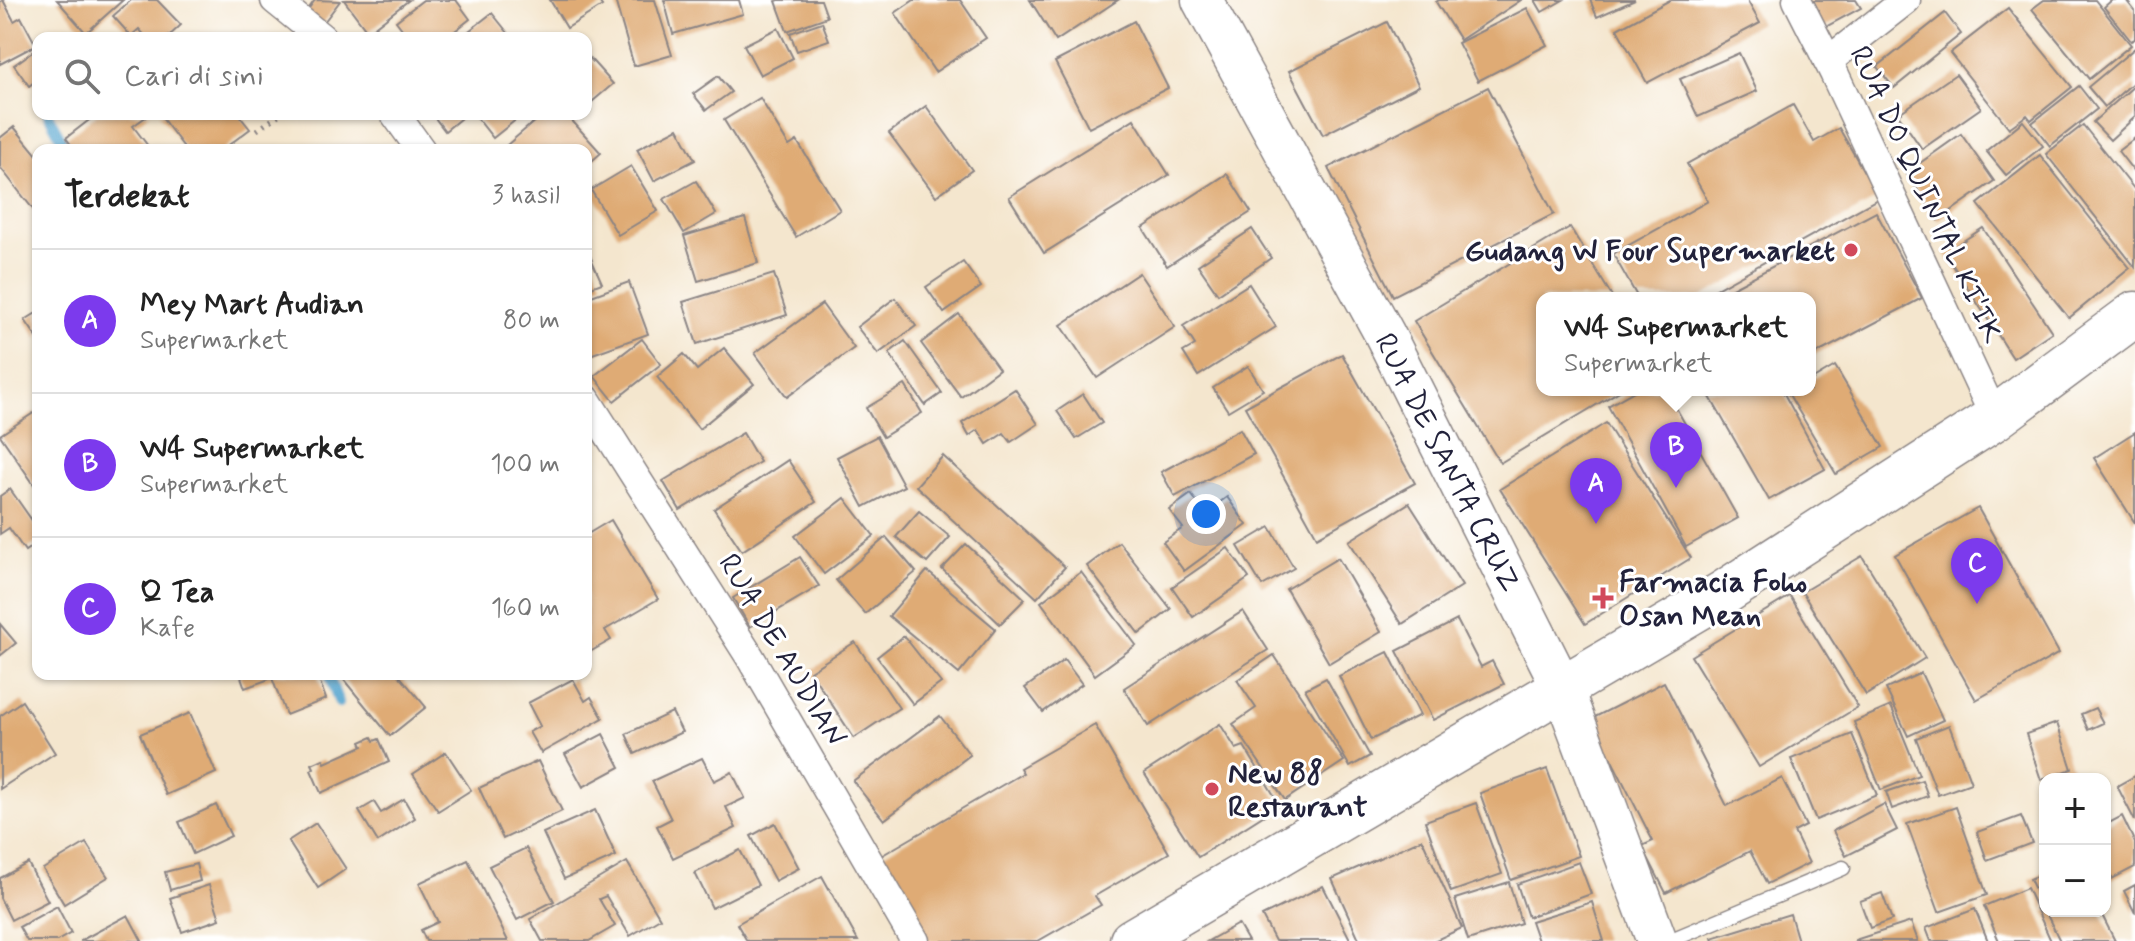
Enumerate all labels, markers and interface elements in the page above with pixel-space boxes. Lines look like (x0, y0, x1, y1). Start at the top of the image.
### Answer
search box (32, 32, 592, 120)
street label: RUA DO QUINTAL KI'IK (1840, 40, 2012, 349)
icon: search (60, 54, 104, 98)
text: Cari di sini (124, 57, 264, 96)
text: Terdekat (64, 174, 190, 219)
text: 3 hasil (492, 179, 560, 213)
place label: Gudang W Four Supermarket (1465, 232, 1835, 272)
marker: Gudang W Four Supermarket (1842, 241, 1860, 259)
text: Mey Mart Audian (140, 285, 364, 324)
popup (1536, 292, 1816, 396)
text: A (81, 304, 99, 338)
text: 80 m (503, 304, 560, 338)
text: W4 Supermarket (1564, 308, 1788, 347)
text: Supermarket (140, 324, 288, 358)
street label: RUA DE SANTA CRUZ (1365, 327, 1529, 599)
text: Supermarket (1564, 347, 1712, 381)
pin: B (1650, 422, 1702, 488)
text: W4 Supermarket (140, 429, 364, 468)
text: B (82, 448, 98, 482)
text: 100 m (490, 448, 560, 482)
pin: A (1570, 458, 1622, 524)
text: Supermarket (140, 468, 288, 502)
your location (1186, 494, 1226, 534)
pin: C (1951, 538, 2003, 604)
street label: RUA DE AUDIAN (709, 547, 855, 755)
place label: Farmacia Foho Osan Mean (1619, 563, 1807, 636)
text: Q Tea (140, 573, 214, 612)
marker: Farmacia Foho Osan Mean (1594, 589, 1612, 607)
text: C (81, 592, 99, 626)
text: 160 m (491, 592, 560, 626)
text: Kafe (140, 612, 195, 646)
place label: New 88 Restaurant (1228, 754, 1367, 827)
map controls (2039, 773, 2111, 917)
button: + (2039, 773, 2111, 845)
marker: New 88 Restaurant (1203, 780, 1221, 798)
button: − (2039, 845, 2111, 917)

